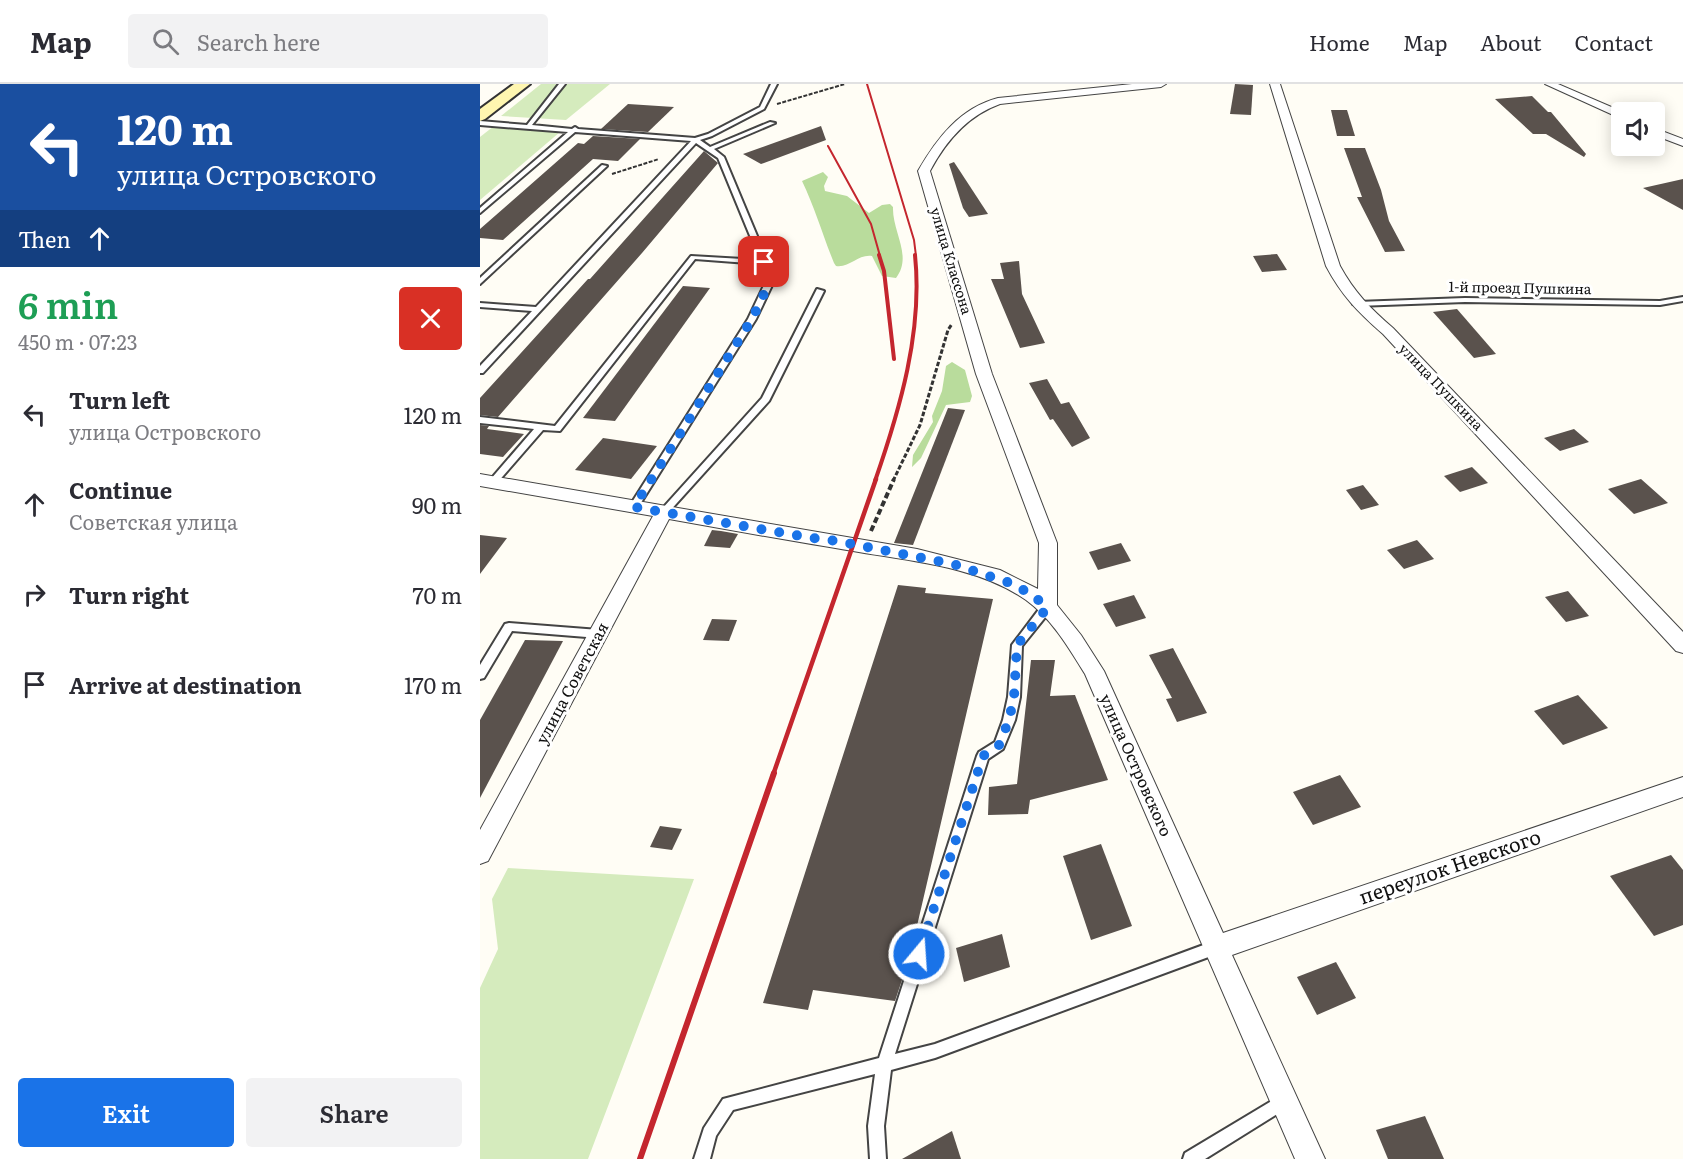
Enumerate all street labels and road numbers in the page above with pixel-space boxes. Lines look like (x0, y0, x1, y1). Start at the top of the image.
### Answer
street label: улица Классона (926, 205, 978, 317)
street label: 1-й проезд Пушкина (1448, 276, 1592, 298)
street label: улица Пушкина (1395, 338, 1489, 435)
street label: улица Советская (529, 617, 613, 748)
street label: улица Островского (1095, 689, 1179, 840)
street label: переулок Невского (1354, 820, 1544, 910)

